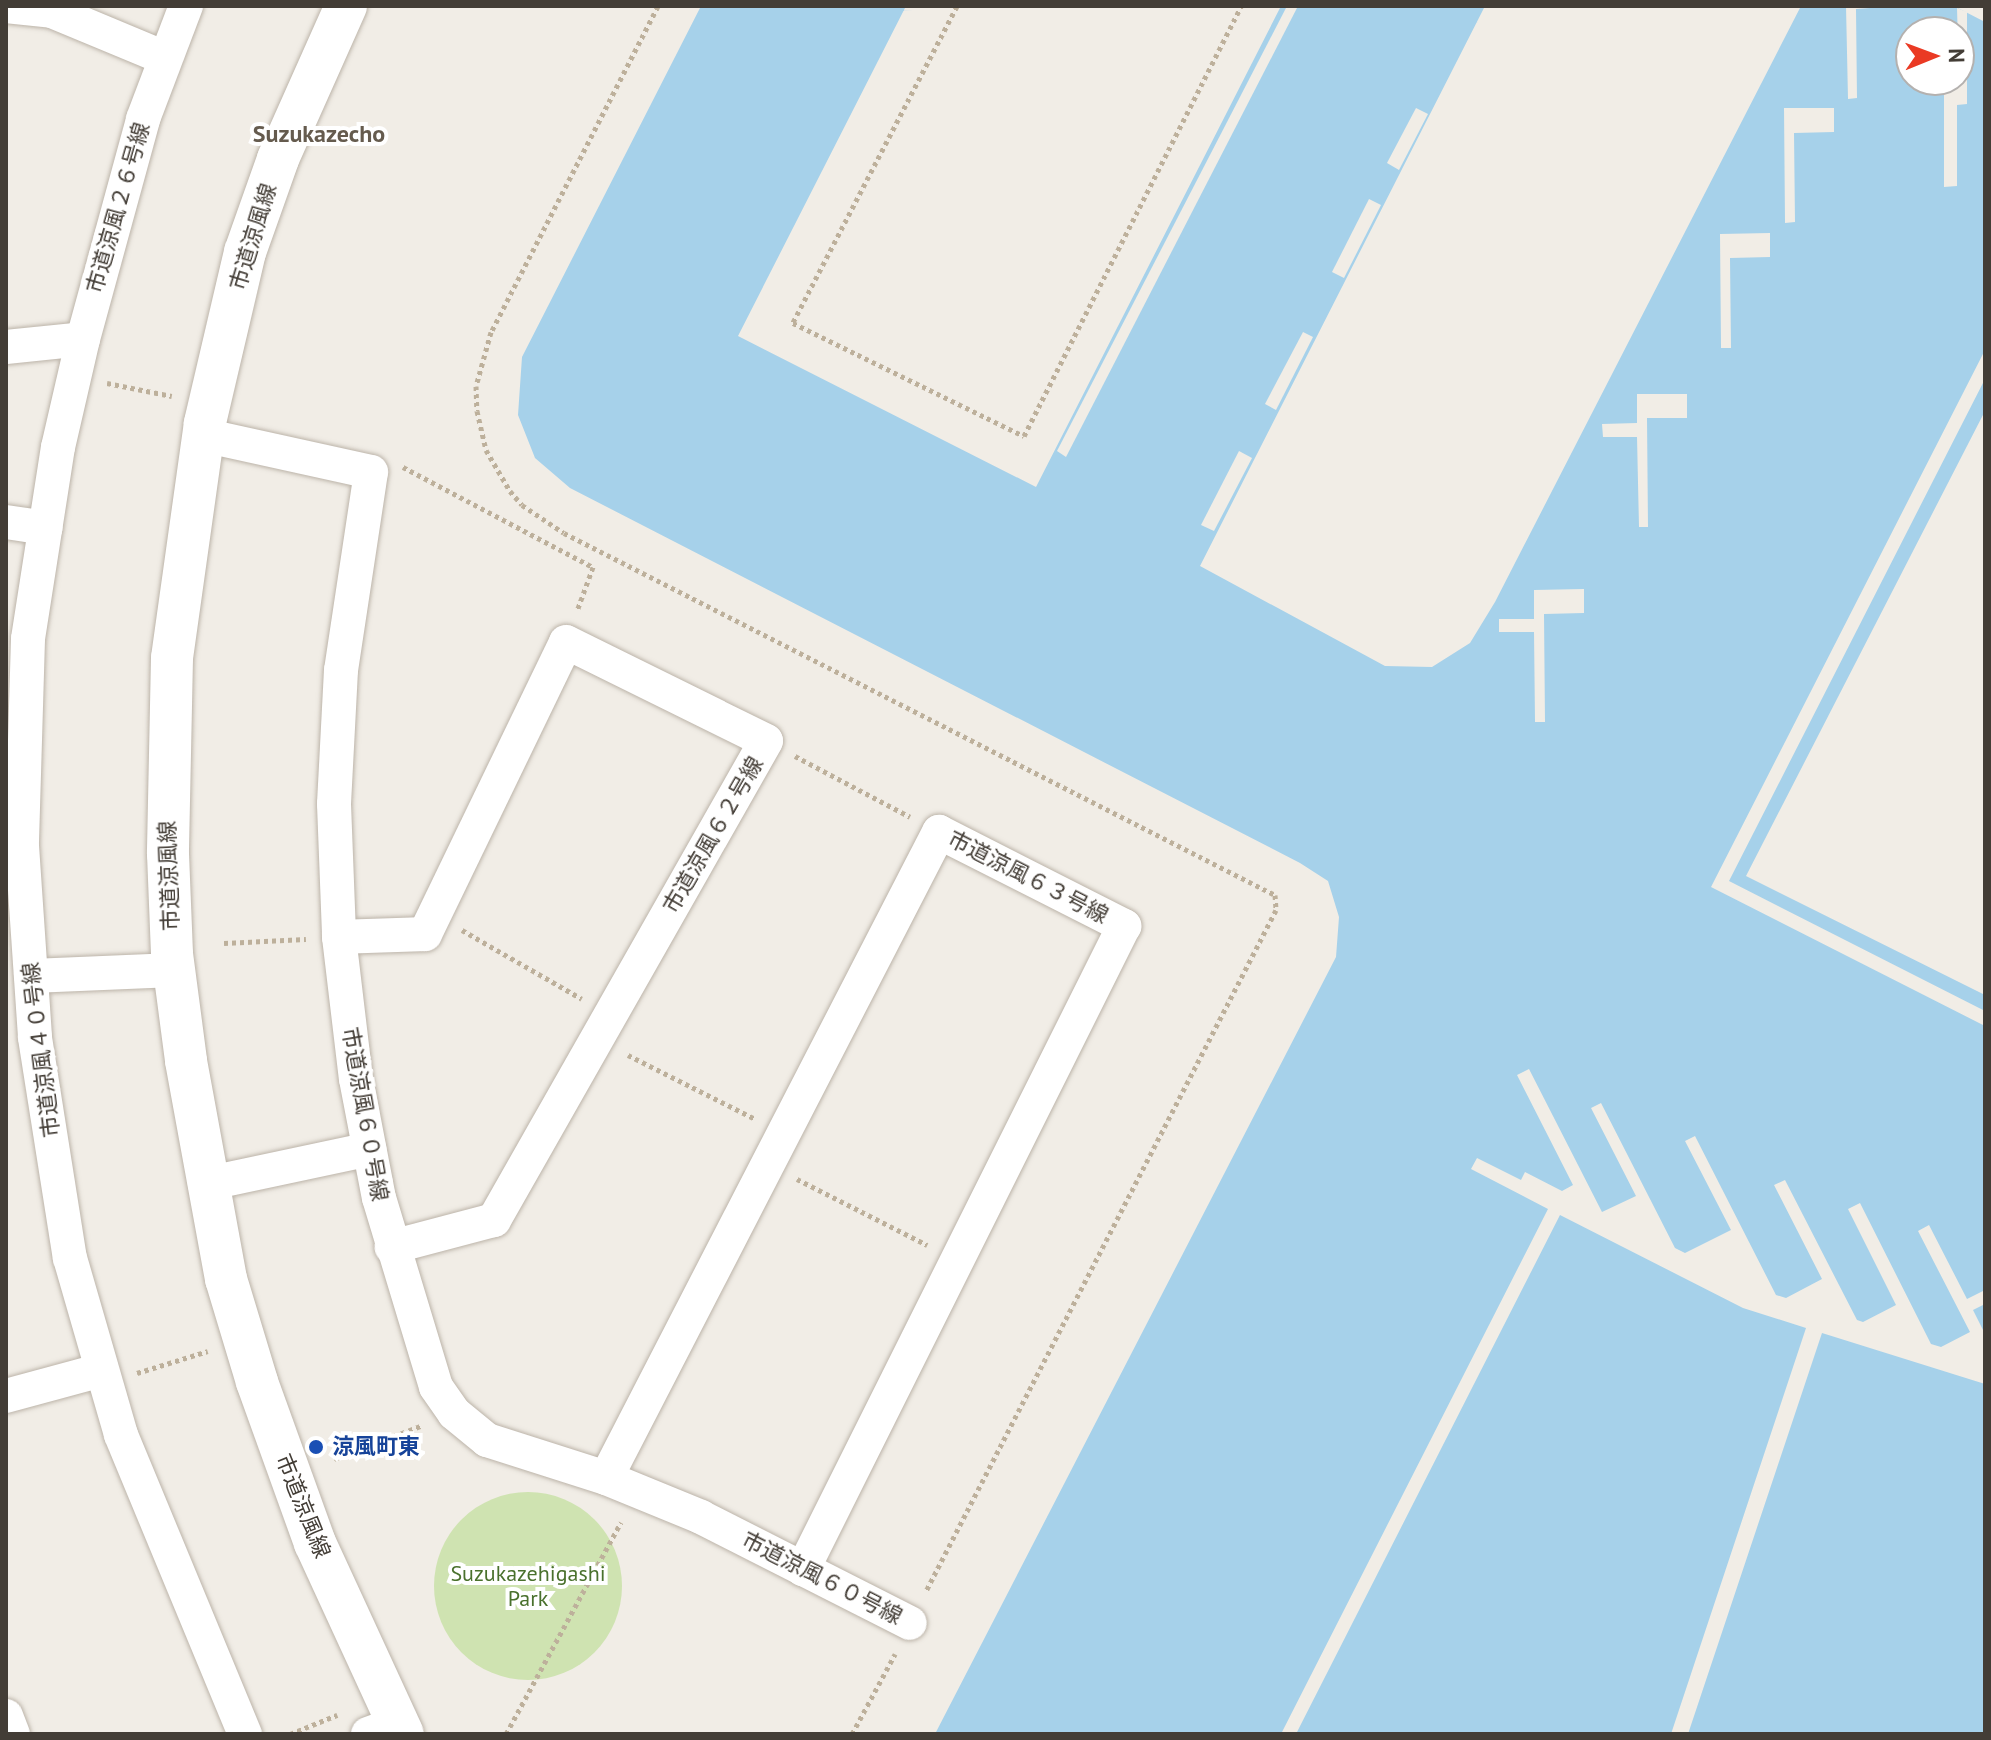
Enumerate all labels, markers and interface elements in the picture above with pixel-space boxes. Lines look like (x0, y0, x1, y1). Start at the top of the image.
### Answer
north arrow (1895, 16, 1975, 96)
text: N (1943, 48, 1971, 63)
street label: 市道涼風２６号線 (81, 120, 155, 296)
district label: Suzukazecho (253, 120, 385, 148)
street label: 市道涼風線 (224, 181, 282, 293)
street label: 市道涼風６２号線 (658, 752, 768, 918)
street label: 市道涼風線 (154, 821, 184, 931)
street label: 市道涼風６３号線 (944, 825, 1112, 929)
street label: 市道涼風４０号線 (17, 961, 65, 1139)
street label: 市道涼風６０号線 (337, 1025, 393, 1203)
place label: 涼風町東 (332, 1434, 420, 1460)
marker: 涼風町東 (307, 1438, 325, 1456)
street label: 市道涼風線 (270, 1450, 336, 1562)
street label: 市道涼風６０号線 (738, 1526, 906, 1630)
park label: Suzukazehigashi Park (450, 1560, 606, 1612)

